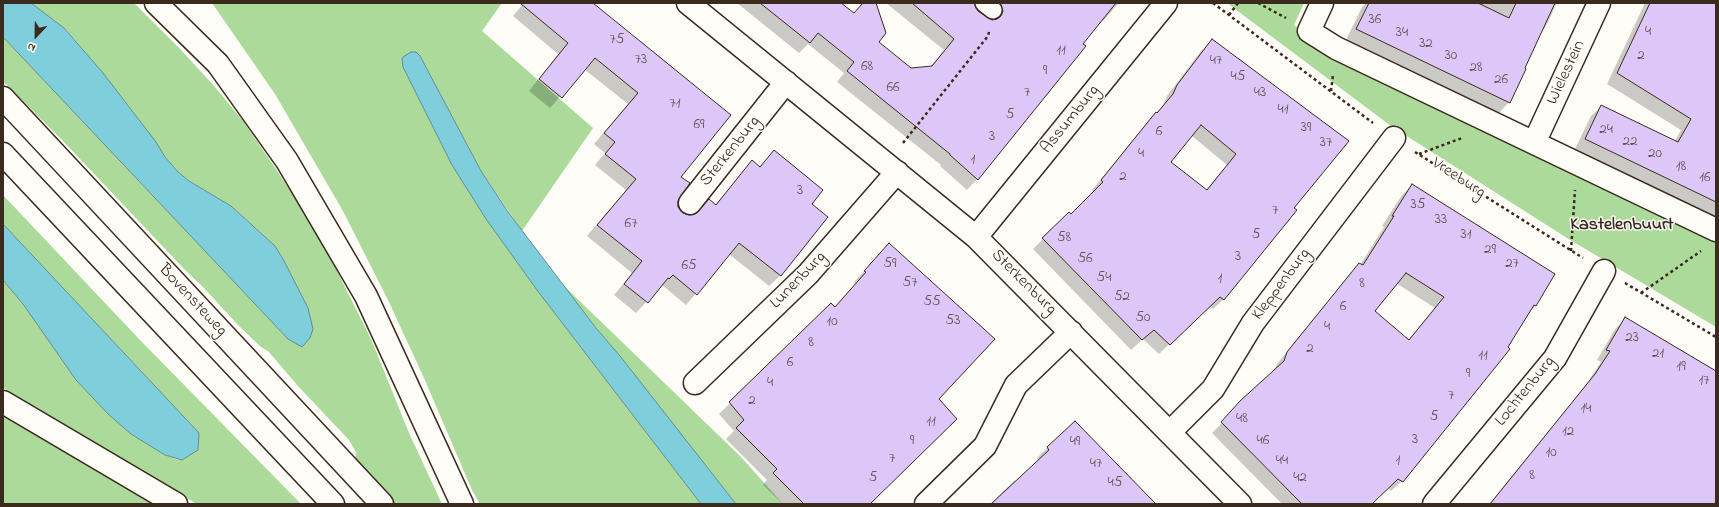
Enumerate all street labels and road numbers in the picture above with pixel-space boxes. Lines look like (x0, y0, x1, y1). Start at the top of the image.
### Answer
street label: Wielestein (1543, 38, 1591, 108)
street label: Assumburg (1037, 82, 1105, 158)
street label: Sterkenburg (696, 113, 766, 191)
street label: Vreeburg (1427, 154, 1489, 204)
street label: Kleppenburg (1248, 245, 1316, 325)
street label: Sterkenburg (986, 246, 1060, 320)
street label: Lunenburg (767, 248, 831, 314)
street label: Bovensteweg (153, 260, 231, 342)
street label: Lochtenburg (1492, 353, 1560, 431)

